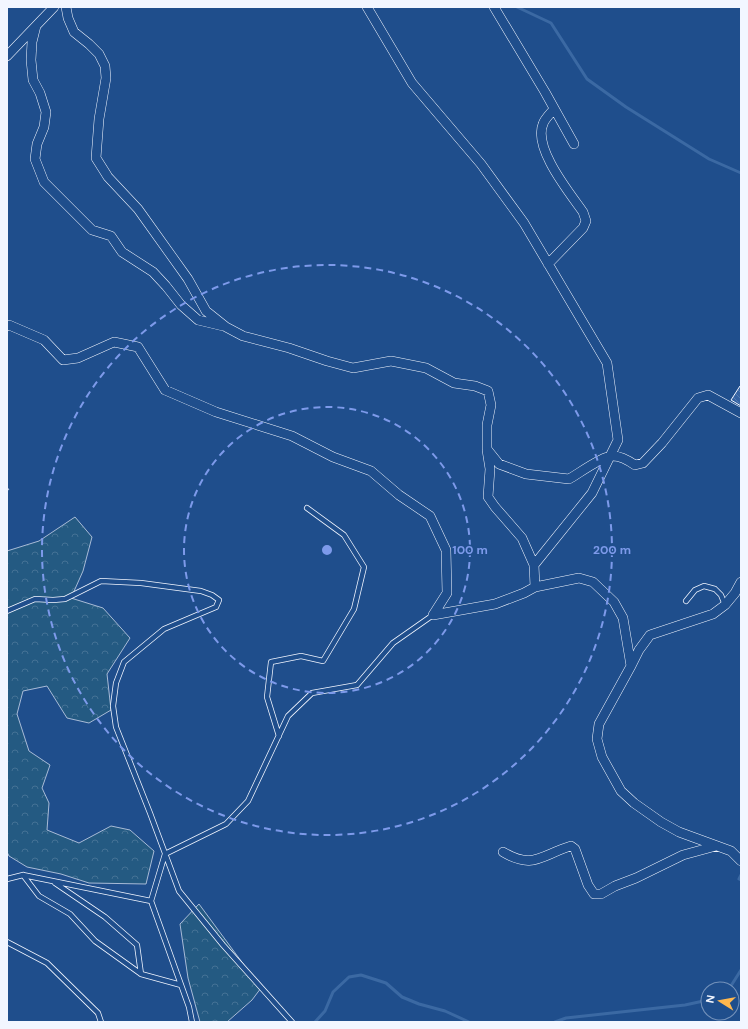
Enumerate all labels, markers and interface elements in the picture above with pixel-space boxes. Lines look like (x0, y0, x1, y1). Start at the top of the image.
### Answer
text: 100 m (452, 542, 488, 558)
text: 200 m (593, 542, 631, 558)
centre of rings (320, 543, 334, 557)
north arrow (700, 981, 740, 1021)
text: N (703, 994, 718, 1004)

